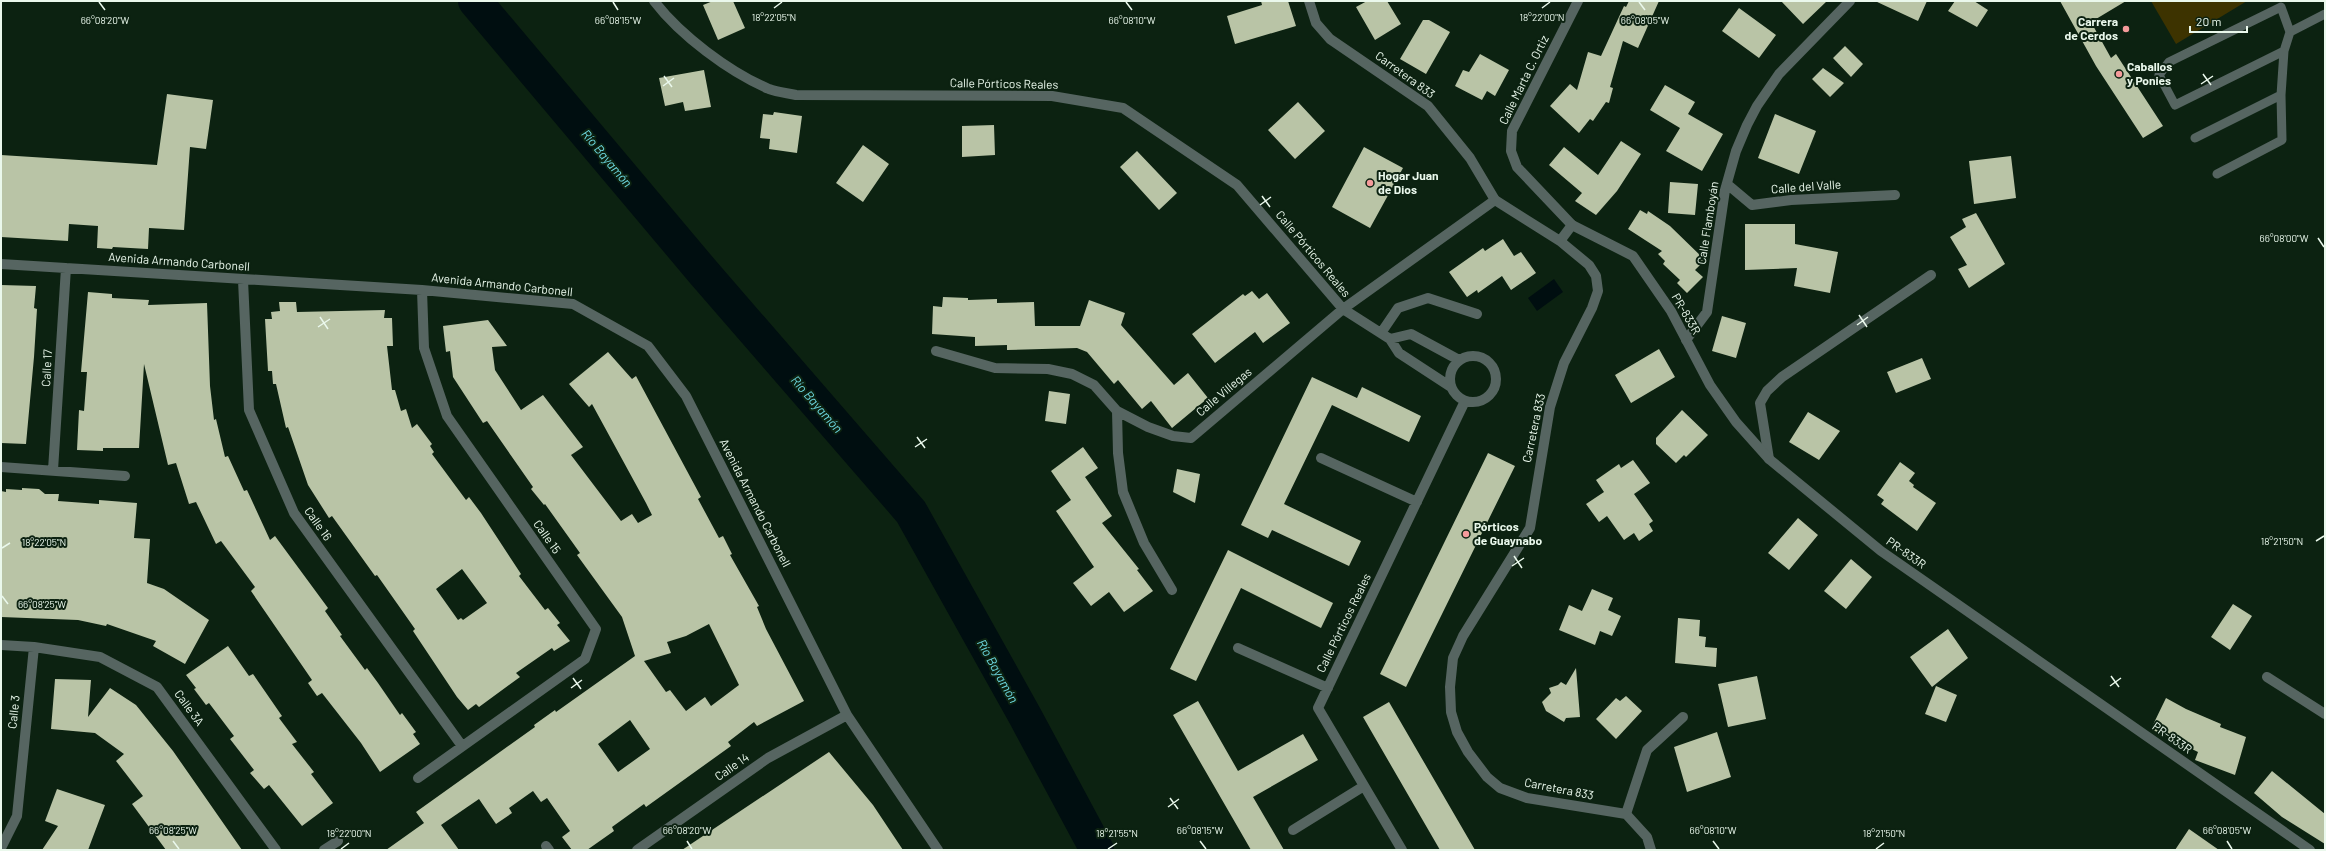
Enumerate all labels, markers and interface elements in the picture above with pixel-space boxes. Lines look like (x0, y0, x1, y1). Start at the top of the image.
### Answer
scale bar (2190, 8, 2247, 34)
text: 18°22'05"N (752, 11, 796, 23)
text: 18°22'00"N (1519, 11, 1565, 23)
text: 66°08'20"W (81, 14, 130, 26)
text: 66°08'15"W (595, 14, 641, 26)
text: 66°08'10"W (1109, 14, 1156, 26)
text: 66°08'05"W (1621, 14, 1669, 26)
place label: Carrera de Cerdos (2064, 14, 2118, 42)
text: 20 m (2196, 14, 2222, 28)
marker: Carrera de Cerdos (2121, 24, 2131, 34)
street label: Calle Marta C. Ortiz (1495, 33, 1551, 126)
street label: Carretera 833 (1373, 48, 1438, 101)
place label: Caballos y Ponies (2127, 59, 2172, 87)
marker: Caballos y Ponies (2114, 69, 2124, 79)
street label: Calle Pórticos Reales (950, 75, 1059, 91)
water label: Río Bayamón (578, 126, 636, 190)
place label: Hogar Juan de Dios (1378, 168, 1439, 196)
street label: Calle del Valle (1770, 177, 1841, 195)
marker: Hogar Juan de Dios (1365, 178, 1375, 188)
street label: Calle Flamboyán (1694, 180, 1720, 265)
street label: Calle Pórticos Reales (1274, 207, 1354, 300)
text: 66°08'00"W (2260, 232, 2309, 244)
street label: Avenida Armando Carbonell (108, 249, 250, 273)
street label: Avenida Armando Carbonell (431, 270, 573, 298)
street label: PR-833R (1670, 290, 1704, 337)
street label: Calle 17 (38, 349, 54, 387)
street label: Calle Villegas (1193, 364, 1254, 418)
water label: Río Bayamón (788, 372, 846, 436)
street label: Carretera 833 (1519, 392, 1547, 464)
street label: Avenida Armando Carbonell (717, 436, 794, 569)
street label: Calle 16 (302, 504, 335, 543)
street label: Calle 15 (531, 517, 564, 556)
place label: Pórticos de Guaynabo (1474, 519, 1543, 547)
marker: Pórticos de Guaynabo (1461, 529, 1471, 539)
street label: PR-833R (1884, 534, 1929, 571)
text: 18°21'50"N (2261, 535, 2303, 547)
text: 18°22'05"N (22, 536, 66, 548)
street label: Calle Pórticos Reales (1313, 571, 1373, 674)
text: 66°08'25"W (18, 598, 66, 610)
water label: Río Bayamón (974, 636, 1022, 706)
street label: Calle 3A (172, 687, 208, 728)
street label: Calle 3 (4, 694, 22, 729)
street label: PR-833R (2150, 719, 2195, 756)
street label: Calle 14 (712, 749, 751, 783)
street label: Carretera 833 (1523, 774, 1595, 802)
text: 66°08'25"W (149, 824, 197, 836)
text: 66°08'20"W (663, 824, 712, 836)
text: 66°08'15"W (1177, 824, 1223, 836)
text: 66°08'10"W (1690, 824, 1737, 836)
text: 66°08'05"W (2203, 824, 2251, 836)
text: 18°22'00"N (326, 827, 372, 839)
text: 18°21'55"N (1096, 827, 1138, 839)
text: 18°21'50"N (1863, 827, 1905, 839)

